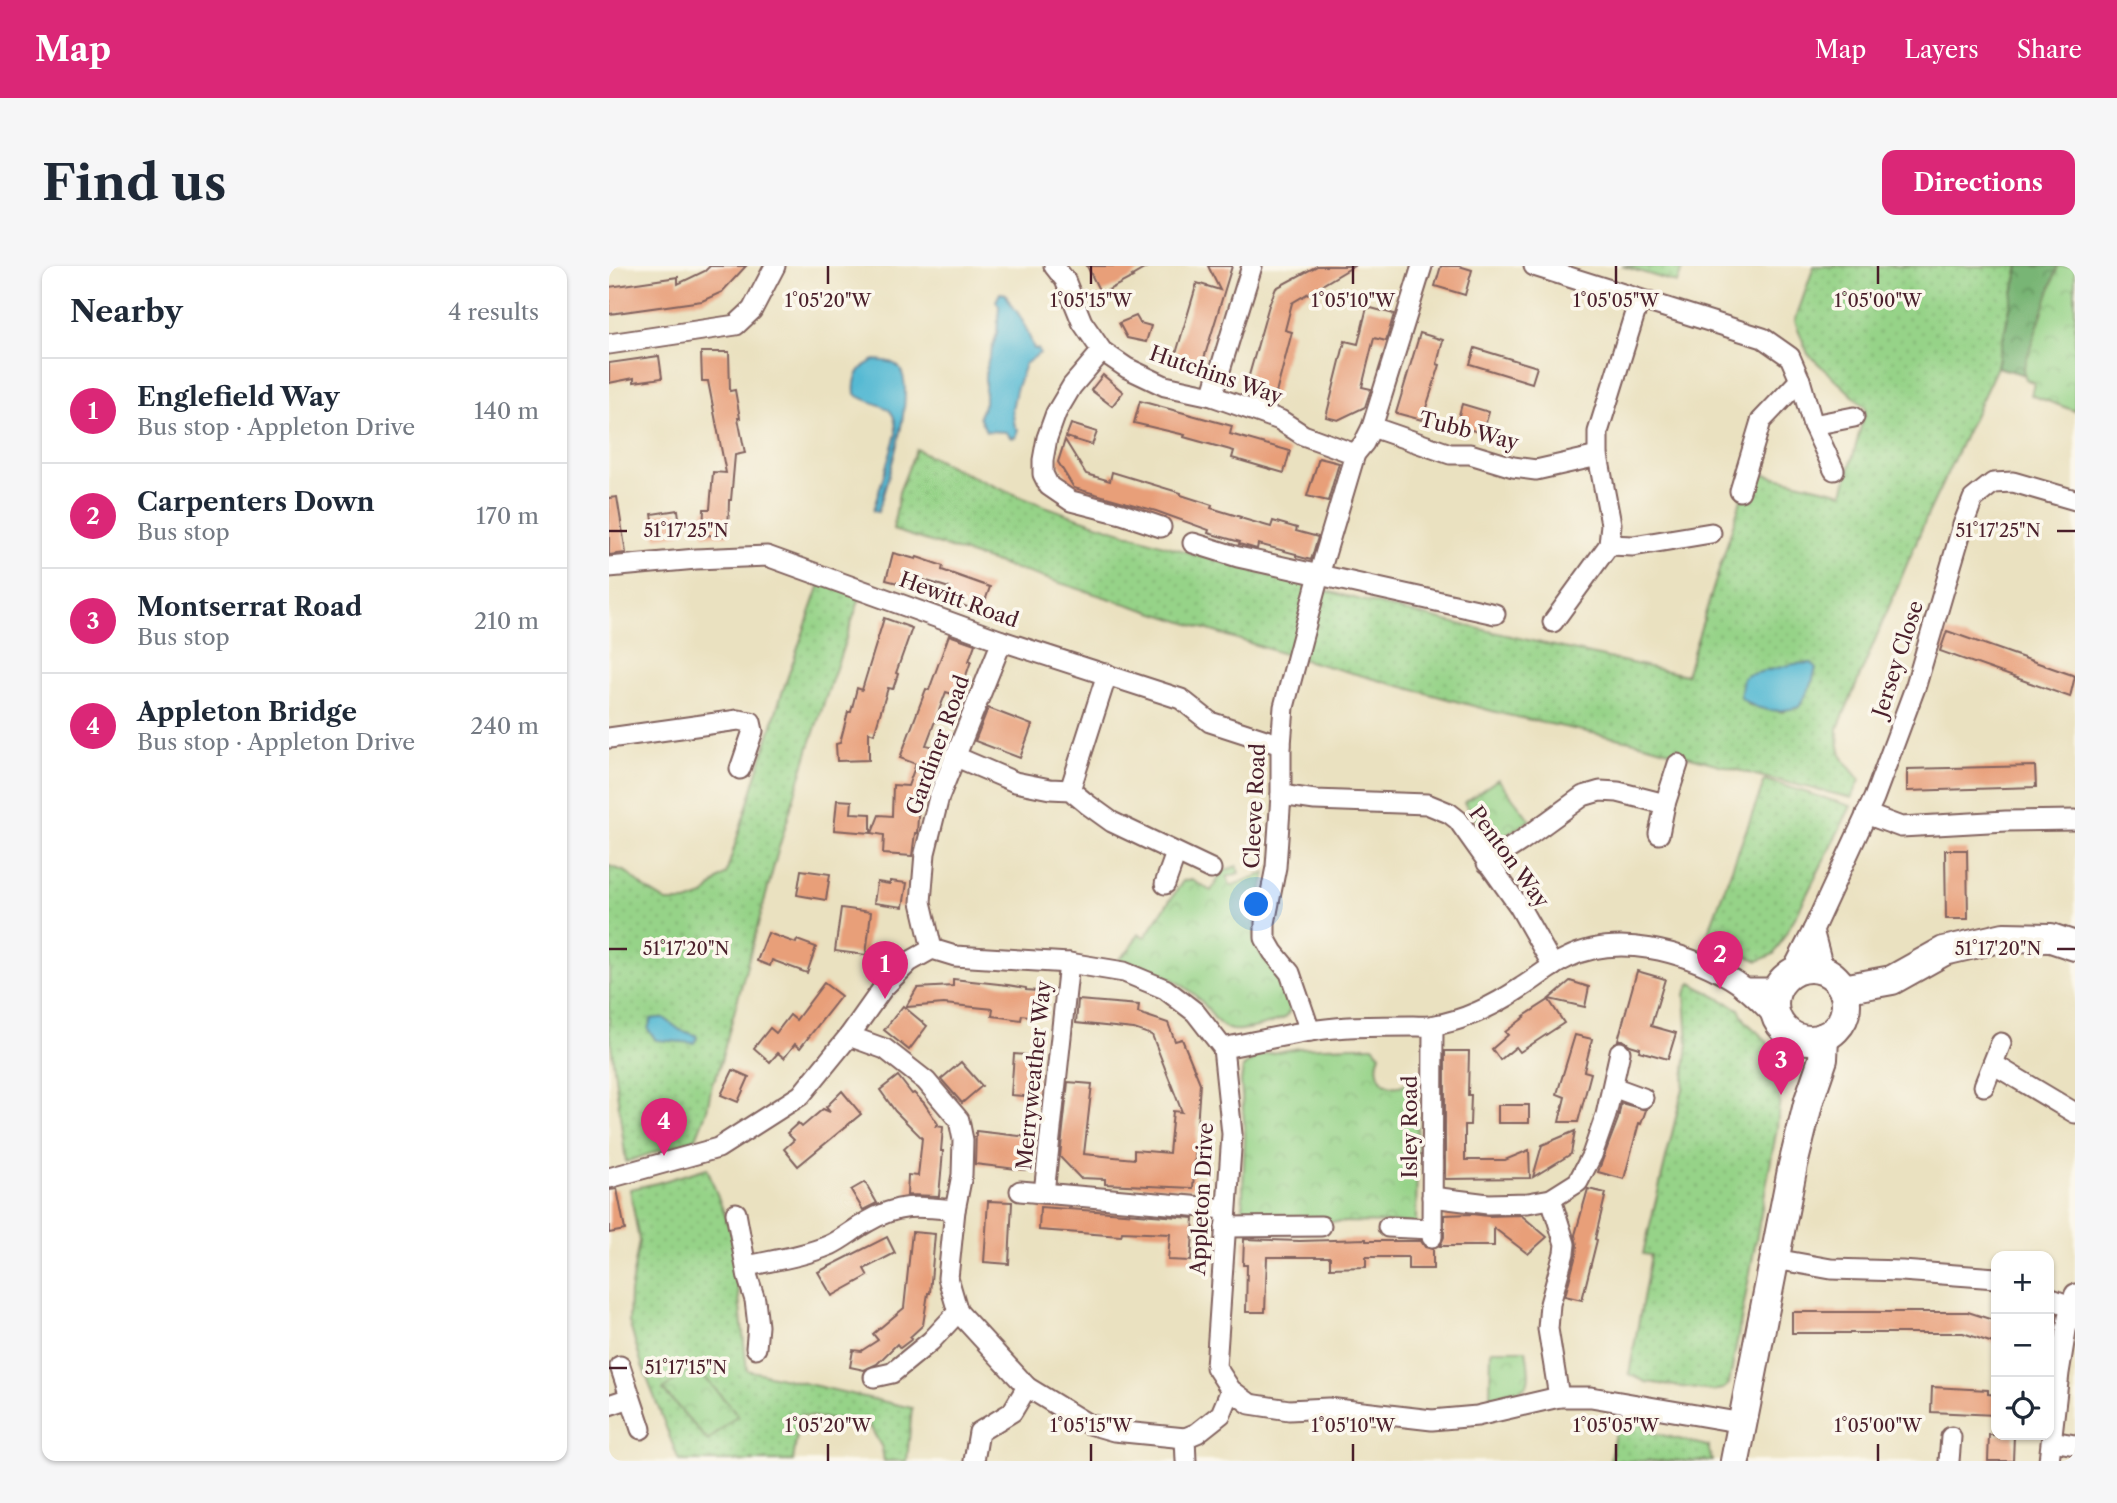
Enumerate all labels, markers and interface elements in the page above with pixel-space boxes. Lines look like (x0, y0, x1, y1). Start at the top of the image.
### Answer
text: Map (35, 29, 111, 70)
text: Map (1815, 35, 1866, 64)
text: Layers (1904, 35, 1979, 64)
text: Share (2017, 35, 2082, 64)
button: Directions (1882, 150, 2075, 215)
text: Find us (42, 152, 226, 213)
text: 1°05'20"W (785, 290, 873, 312)
text: 1°05'15"W (1050, 290, 1133, 312)
text: 1°05'10"W (1311, 290, 1396, 312)
text: 1°05'05"W (1573, 290, 1660, 312)
text: 1°05'00"W (1834, 290, 1923, 312)
text: Nearby (70, 293, 183, 330)
text: 4 results (448, 298, 539, 326)
street label: Hutchins Way (1146, 340, 1286, 409)
text: Englefield Way (137, 381, 339, 413)
text: 1 (88, 397, 98, 425)
text: 140 m (474, 397, 539, 425)
street label: Tubb Way (1417, 406, 1522, 455)
text: Bus stop · Appleton Drive (137, 413, 415, 441)
text: Carpenters Down (137, 486, 375, 518)
text: 2 (86, 502, 100, 530)
text: 170 m (476, 502, 539, 530)
text: Bus stop (137, 518, 230, 546)
text: 51°17'25"N (643, 520, 729, 542)
text: 51°17'25"N (1955, 520, 2041, 542)
street label: Hewitt Road (896, 566, 1022, 633)
text: Montserrat Road (137, 591, 362, 623)
street label: Jersey Close (1866, 597, 1928, 723)
text: 3 (87, 607, 100, 635)
text: 210 m (474, 607, 539, 635)
text: Bus stop (137, 623, 230, 651)
street label: Gardiner Road (901, 671, 974, 818)
text: Appleton Bridge (137, 696, 357, 728)
text: 4 (86, 712, 100, 740)
text: 240 m (470, 712, 539, 740)
text: Bus stop · Appleton Drive (137, 728, 415, 756)
street label: Cleeve Road (1239, 742, 1270, 869)
street label: Penton Way (1464, 801, 1555, 913)
your location (1239, 887, 1273, 921)
pin: 2 (1697, 931, 1743, 989)
text: 51°17'20"N (643, 938, 729, 960)
text: 51°17'20"N (1955, 938, 2041, 960)
pin: 1 (862, 941, 908, 999)
street label: Merryweather Way (1011, 979, 1056, 1171)
pin: 3 (1758, 1037, 1804, 1095)
street label: Isley Road (1397, 1075, 1422, 1179)
pin: 4 (641, 1098, 687, 1156)
street label: Appleton Drive (1185, 1122, 1218, 1277)
map controls (1991, 1251, 2054, 1440)
button: + (1991, 1251, 2054, 1314)
button: − (1991, 1314, 2054, 1377)
text: 51°17'15"N (645, 1357, 727, 1379)
button: locate (1991, 1377, 2054, 1440)
text: 1°05'20"W (785, 1415, 873, 1437)
text: 1°05'15"W (1050, 1415, 1133, 1437)
text: 1°05'10"W (1311, 1415, 1396, 1437)
text: 1°05'05"W (1573, 1415, 1660, 1437)
text: 1°05'00"W (1834, 1415, 1923, 1437)

